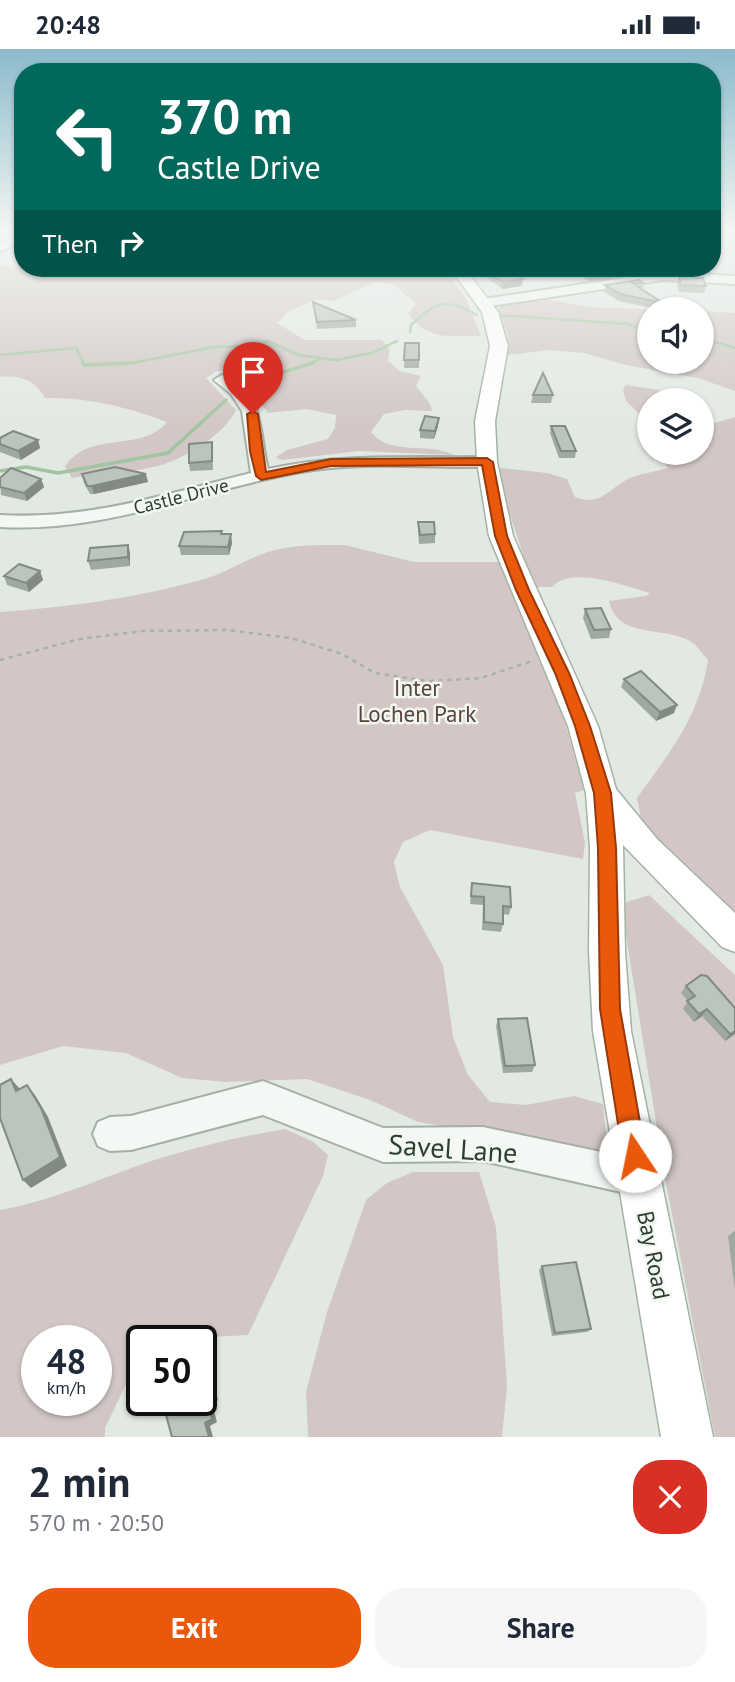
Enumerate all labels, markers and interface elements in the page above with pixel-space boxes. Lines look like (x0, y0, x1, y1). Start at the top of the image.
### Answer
text: 20:48 (35, 8, 101, 41)
text: 370 m (157, 84, 292, 148)
icon: left (42, 91, 133, 182)
text: Castle Drive (157, 146, 321, 188)
icon: right (112, 224, 150, 262)
text: Then (42, 227, 98, 260)
map controls (637, 297, 714, 465)
button: sound (637, 297, 714, 374)
pin (223, 342, 283, 414)
icon: arrive (234, 353, 272, 391)
button: layers (637, 388, 714, 465)
street label: Castle Drive (131, 473, 231, 519)
park label: Inter Lochen Park (358, 673, 476, 728)
position arrow (598, 1119, 672, 1193)
street label: Savel Lane (387, 1125, 519, 1171)
street label: Bay Road (631, 1208, 677, 1302)
speed limit sign: 50 (126, 1325, 217, 1416)
text: 48 (47, 1338, 86, 1384)
text: km/h (47, 1376, 86, 1399)
text: 2 min (28, 1454, 130, 1509)
button: close (633, 1460, 707, 1534)
text: 570 m · 20:50 (28, 1508, 164, 1537)
button: Exit (28, 1588, 361, 1668)
button: Share (375, 1588, 707, 1668)

